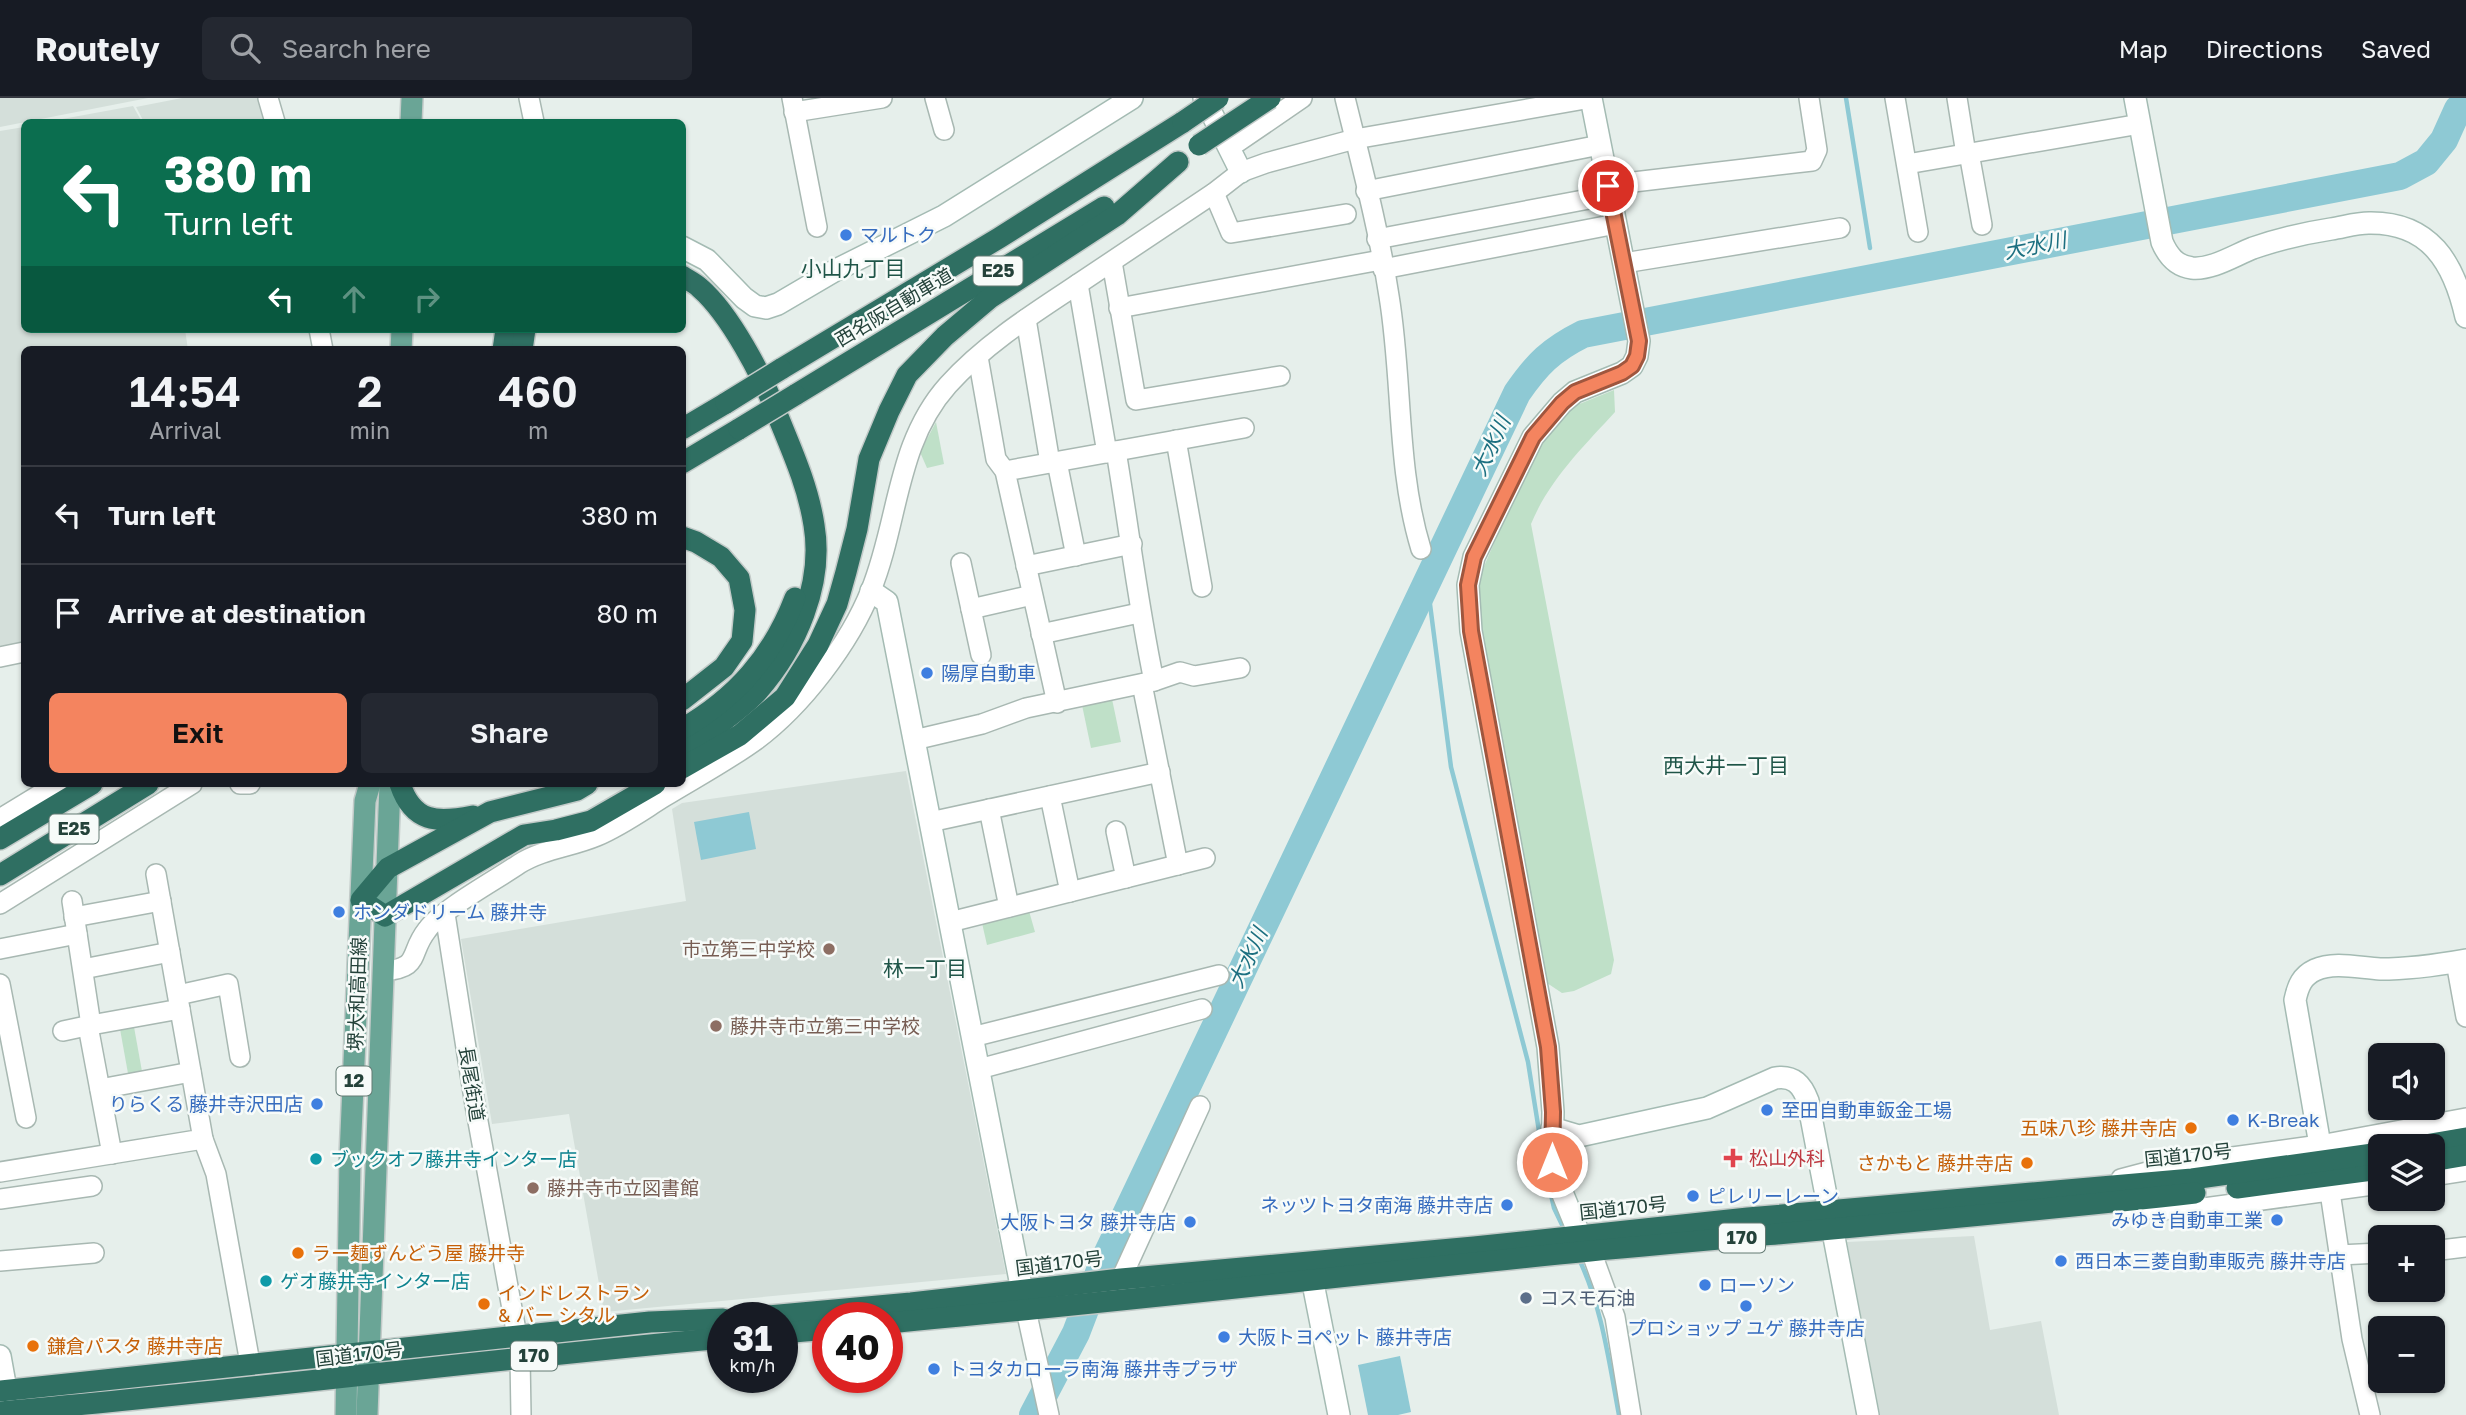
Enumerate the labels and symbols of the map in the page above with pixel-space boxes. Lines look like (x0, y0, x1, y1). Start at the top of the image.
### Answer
pin (1578, 156, 1638, 216)
place label: マルトク (860, 223, 936, 246)
water label: 大水川 (2001, 226, 2070, 264)
marker: マルトク (838, 227, 854, 243)
district label: 小山九丁目 (801, 255, 906, 281)
road number: E25 (974, 256, 1023, 286)
street label: 西名阪自動車道 (831, 262, 957, 351)
water label: 大水川 (1465, 410, 1516, 480)
place label: 陽厚自動車 (941, 661, 1036, 684)
marker: 陽厚自動車 (919, 665, 935, 681)
district label: 西大井一丁目 (1663, 752, 1789, 778)
road number: E25 (50, 814, 98, 844)
place label: ホンダドリーム 藤井寺 (353, 900, 547, 923)
marker: ホンダドリーム 藤井寺 (331, 904, 347, 920)
water label: 大水川 (1222, 922, 1273, 992)
street label: 堺大和高田線 (343, 937, 370, 1051)
place label: 市立第三中学校 (682, 937, 815, 960)
marker: 市立第三中学校 (821, 941, 837, 957)
district label: 林一丁目 (883, 955, 967, 981)
place label: 藤井寺市立第三中学校 (730, 1014, 920, 1037)
marker: 藤井寺市立第三中学校 (708, 1018, 724, 1034)
street label: 長尾街道 (455, 1045, 490, 1123)
road number: 12 (336, 1066, 372, 1096)
place label: りらくる 藤井寺沢田店 (109, 1092, 303, 1115)
marker: りらくる 藤井寺沢田店 (309, 1096, 325, 1112)
place label: 至田自動車鈑金工場 (1781, 1098, 1952, 1121)
marker: 至田自動車鈑金工場 (1759, 1102, 1775, 1118)
place label: K-Break (2247, 1108, 2320, 1131)
marker: K-Break (2225, 1112, 2241, 1128)
place label: 五味八珍 藤井寺店 (2020, 1116, 2177, 1139)
marker: 五味八珍 藤井寺店 (2183, 1120, 2199, 1136)
position arrow (1515, 1125, 1589, 1199)
street label: 国道170号 (2143, 1138, 2233, 1171)
place label: 松山外科 (1749, 1146, 1825, 1169)
place label: ブックオフ藤井寺インター店 (330, 1147, 577, 1170)
marker: 松山外科 (1723, 1148, 1743, 1168)
marker: ブックオフ藤井寺インター店 (308, 1151, 324, 1167)
place label: さかもと 藤井寺店 (1857, 1151, 2013, 1174)
marker: さかもと 藤井寺店 (2019, 1155, 2035, 1171)
place label: 藤井寺市立図書館 (547, 1176, 699, 1199)
marker: 藤井寺市立図書館 (525, 1180, 541, 1196)
place label: ピレリーレーン (1707, 1184, 1839, 1207)
marker: ピレリーレーン (1685, 1188, 1701, 1204)
street label: 国道170号 (1578, 1191, 1668, 1224)
place label: ネッツトヨタ南海 藤井寺店 (1260, 1193, 1493, 1216)
marker: ネッツトヨタ南海 藤井寺店 (1499, 1197, 1515, 1213)
place label: みゆき自動車工業 (2111, 1208, 2263, 1231)
place label: 大阪トヨタ 藤井寺店 (1000, 1210, 1176, 1233)
marker: みゆき自動車工業 (2269, 1212, 2285, 1228)
marker: 大阪トヨタ 藤井寺店 (1182, 1214, 1198, 1230)
road number: 170 (1719, 1224, 1765, 1252)
place label: ラー麺ずんどう屋 藤井寺 (312, 1241, 525, 1264)
marker: ラー麺ずんどう屋 藤井寺 (290, 1245, 306, 1261)
street label: 国道170号 (1014, 1246, 1104, 1279)
place label: 西日本三菱自動車販売 藤井寺店 (2075, 1249, 2346, 1272)
marker: 西日本三菱自動車販売 藤井寺店 (2053, 1253, 2069, 1269)
place label: ゲオ藤井寺インター店 (280, 1269, 470, 1292)
marker: ゲオ藤井寺インター店 (258, 1273, 274, 1289)
place label: ローソン (1719, 1273, 1795, 1296)
marker: ローソン (1697, 1277, 1713, 1293)
place label: インドレストラン & バー シタル (498, 1281, 650, 1326)
place label: コスモ石油 (1540, 1286, 1635, 1309)
marker: コスモ石油 (1518, 1290, 1534, 1306)
marker: インドレストラン & バー シタル (476, 1296, 492, 1312)
marker: プロショップ ユゲ 藤井寺店 (1738, 1298, 1754, 1314)
speed limit sign: 40 (812, 1302, 903, 1393)
place label: プロショップ ユゲ 藤井寺店 (1627, 1316, 1865, 1339)
place label: 大阪トヨペット 藤井寺店 (1238, 1325, 1452, 1348)
marker: 大阪トヨペット 藤井寺店 (1216, 1329, 1232, 1345)
place label: 鎌倉パスタ 藤井寺店 (47, 1334, 223, 1357)
street label: 国道170号 (314, 1337, 404, 1370)
marker: 鎌倉パスタ 藤井寺店 (25, 1338, 41, 1354)
road number: 170 (511, 1342, 557, 1371)
place label: トヨタカローラ南海 藤井寺プラザ (948, 1357, 1238, 1380)
marker: トヨタカローラ南海 藤井寺プラザ (926, 1361, 942, 1377)

